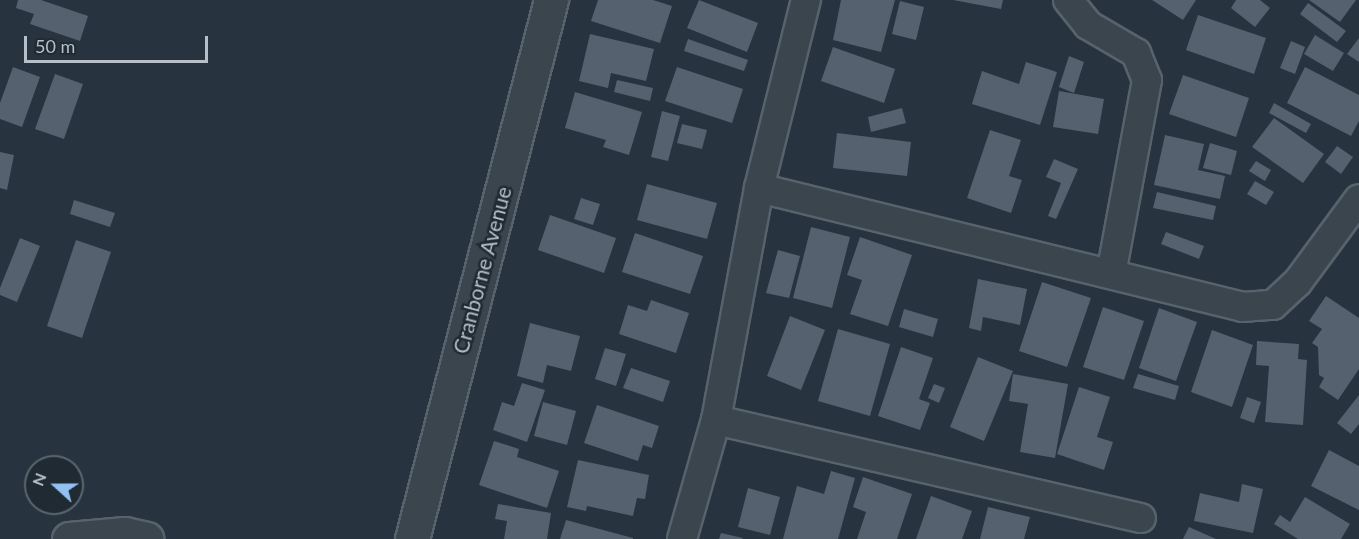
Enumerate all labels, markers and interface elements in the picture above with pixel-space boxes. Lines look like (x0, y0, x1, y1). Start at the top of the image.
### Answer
scale bar (27, 24, 212, 62)
text: 50 m (35, 35, 75, 57)
street label: Cranborne Avenue (447, 183, 517, 357)
north arrow (24, 455, 84, 515)
text: N (28, 470, 50, 488)

